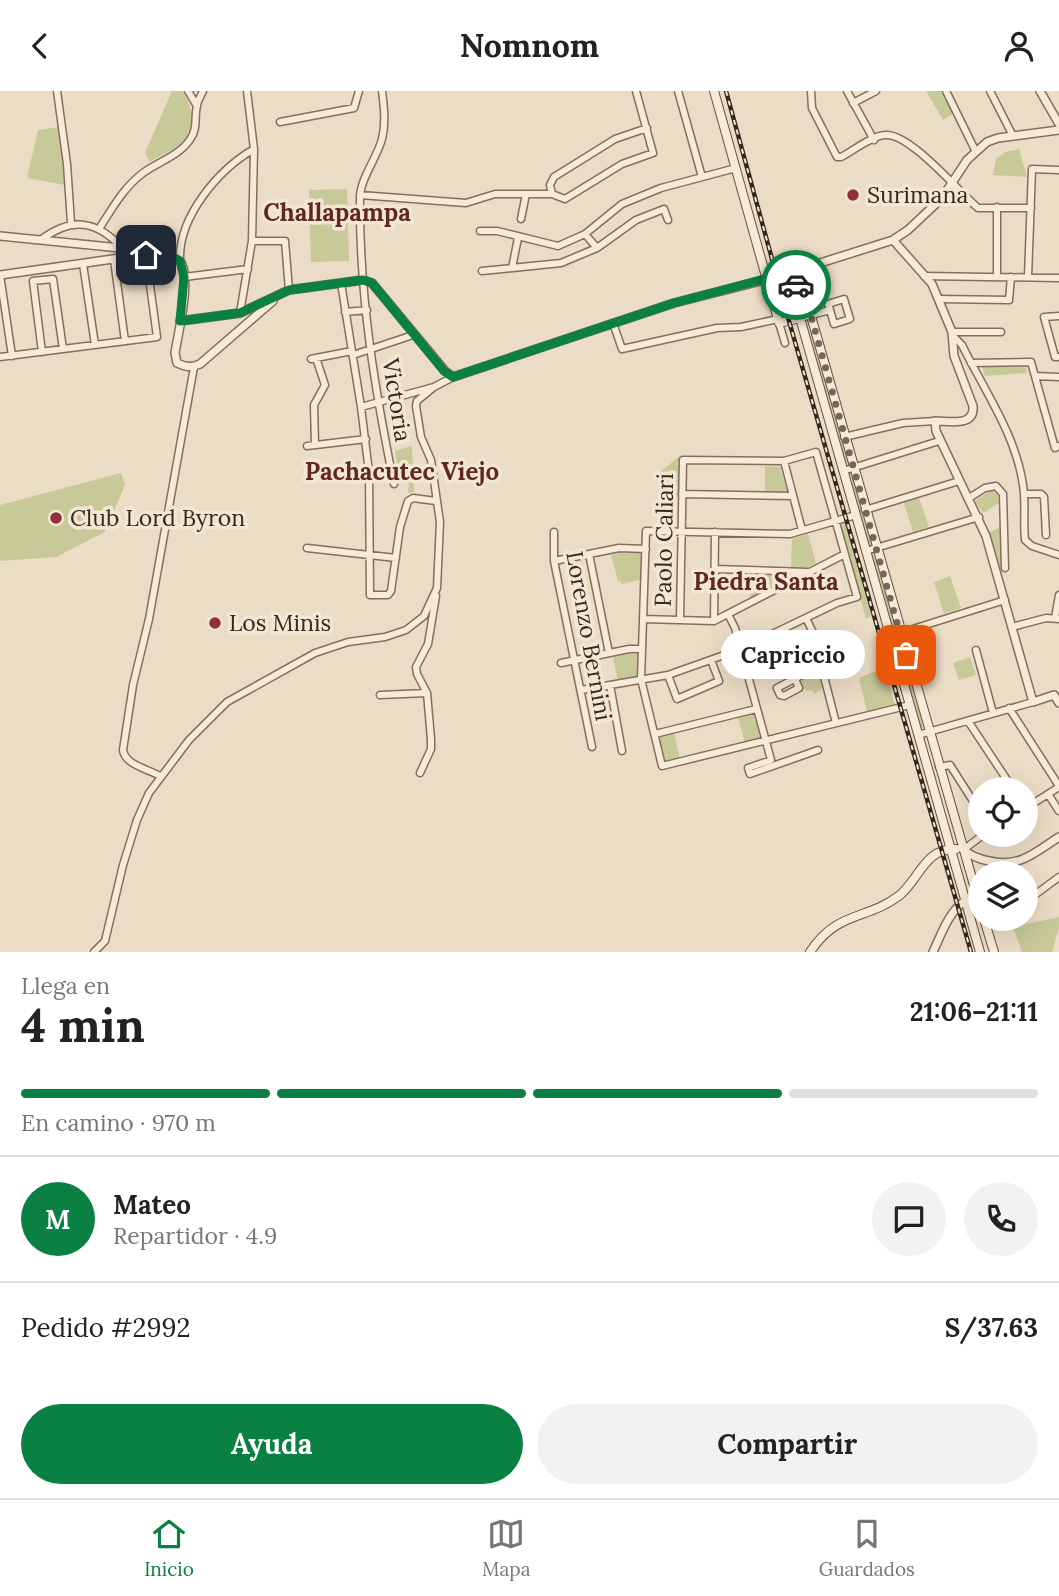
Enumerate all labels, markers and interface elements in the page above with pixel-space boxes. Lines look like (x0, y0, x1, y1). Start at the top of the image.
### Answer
text: Nomnom (460, 25, 599, 66)
icon: back (21, 27, 59, 65)
icon: person (1000, 27, 1038, 65)
place label: Surimana (867, 180, 968, 209)
marker: Surimana (845, 187, 861, 203)
district label: Challapampa (263, 197, 411, 228)
pin (116, 225, 176, 285)
icon: home (127, 236, 165, 274)
courier (761, 250, 831, 320)
icon: car (777, 266, 815, 304)
street label: Victoria (376, 355, 418, 444)
district label: Pachacutec Viejo (305, 456, 499, 487)
street label: Paolo Caliari (648, 473, 679, 607)
place label: Club Lord Byron (70, 503, 245, 532)
marker: Club Lord Byron (48, 510, 64, 526)
street label: Lorenzo Bernini (560, 549, 619, 723)
district label: Piedra Santa (693, 566, 839, 597)
place label: Los Minis (229, 608, 331, 637)
marker: Los Minis (207, 615, 223, 631)
pin (876, 625, 936, 685)
callout: Capriccio (720, 631, 864, 679)
icon: bag (887, 636, 925, 674)
text: Capriccio (741, 640, 845, 669)
map controls (968, 777, 1038, 931)
button: locate (968, 777, 1038, 847)
button: layers (968, 861, 1038, 931)
text: Llega en (21, 971, 110, 1000)
text: 21:06–21:11 (910, 995, 1038, 1028)
text: 4 min (21, 996, 145, 1055)
text: En camino · 970 m (21, 1108, 216, 1137)
button: chat (872, 1182, 946, 1256)
button: phone (964, 1182, 1038, 1256)
text: Mateo (113, 1188, 191, 1221)
text: M (45, 1203, 71, 1236)
text: Repartidor · 4.9 (113, 1221, 277, 1250)
text: Pedido #2992 (21, 1311, 190, 1344)
text: S/37.63 (945, 1311, 1038, 1344)
button: Ayuda (21, 1404, 523, 1484)
button: Compartir (537, 1404, 1038, 1484)
tab: Inicio (144, 1515, 194, 1581)
tab: Mapa (482, 1515, 530, 1581)
tab: Guardados (819, 1515, 915, 1581)

